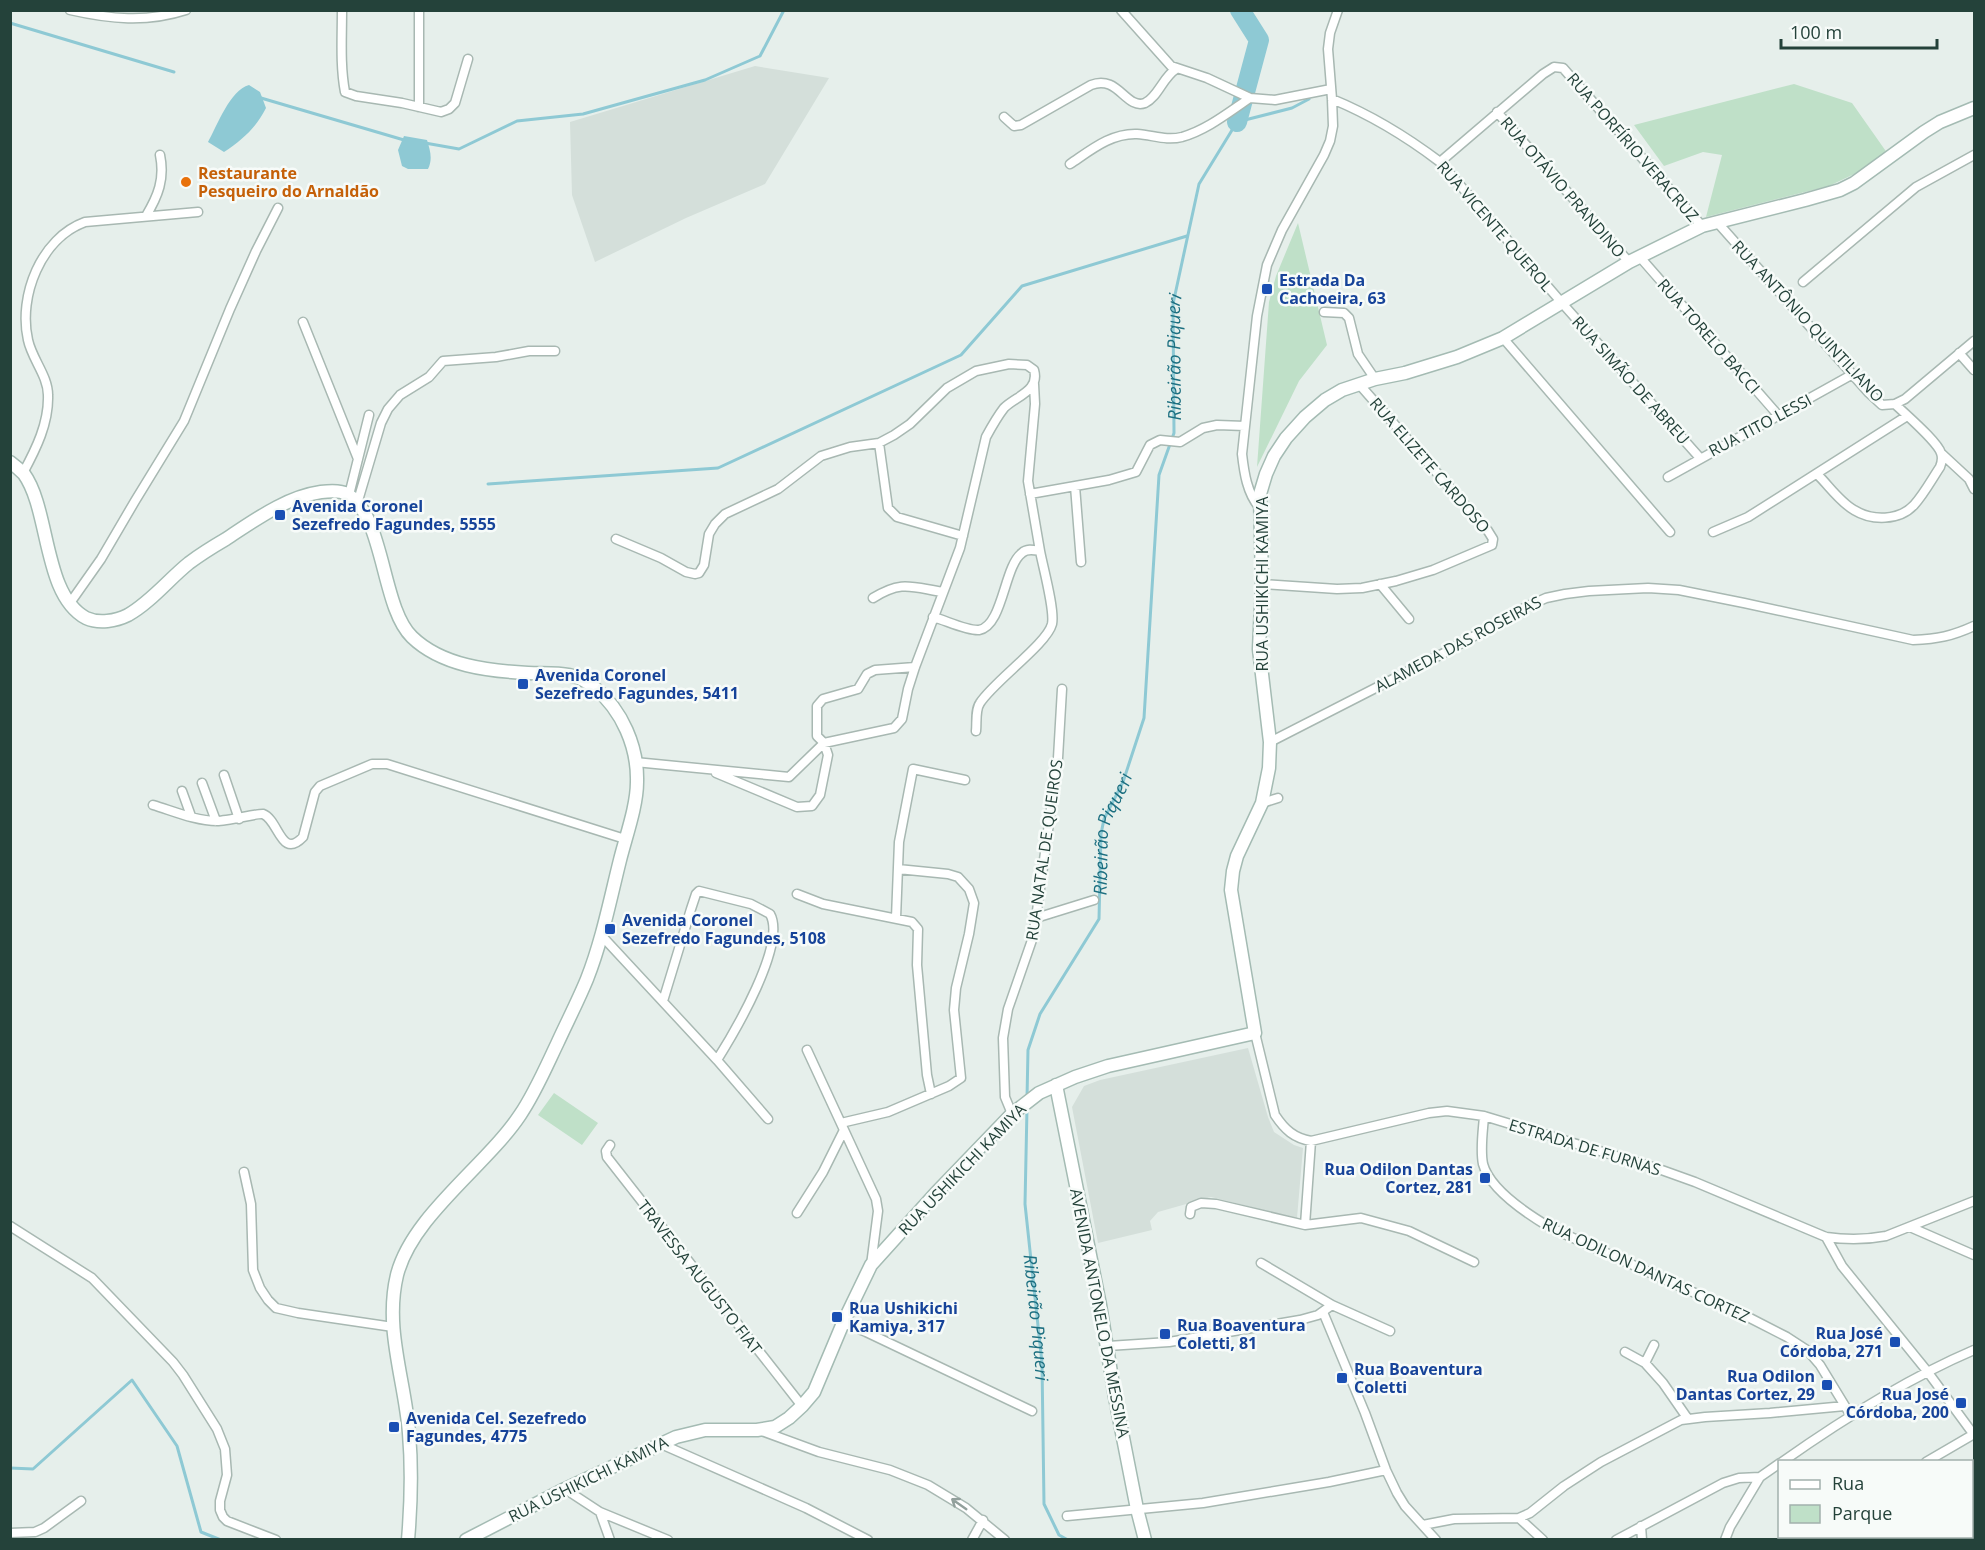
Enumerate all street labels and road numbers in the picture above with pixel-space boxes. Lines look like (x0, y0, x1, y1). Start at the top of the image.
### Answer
street label: RUA PORFÍRIO VERACRUZ (1562, 68, 1704, 226)
street label: RUA OTÁVIO PRANDINO (1496, 112, 1630, 262)
street label: RUA VICENTE QUEROL (1432, 156, 1558, 296)
street label: RUA ANTÔNIO QUINTILIANO (1727, 235, 1889, 407)
street label: RUA TORELO BACCI (1653, 274, 1765, 398)
street label: RUA SIMÃO DE ABREU (1567, 311, 1695, 449)
street label: RUA TITO LESSI (1705, 389, 1815, 461)
street label: RUA ELIZETE CARDOSO (1365, 393, 1495, 537)
street label: RUA USHIKICHI KAMIYA (1251, 496, 1273, 672)
street label: ALAMEDA DAS ROSEIRAS (1371, 591, 1545, 697)
street label: RUA NATAL DE QUEIROS (1020, 758, 1068, 942)
street label: RUA USHIKICHI KAMIYA (893, 1098, 1031, 1240)
street label: ESTRADA DE FURNAS (1506, 1113, 1664, 1181)
street label: AVENIDA ANTONELO DA MESSINA (1065, 1186, 1135, 1440)
street label: TRAVESSA AUGUSTO FIAT (633, 1195, 767, 1359)
street label: RUA ODILON DANTAS CORTEZ (1539, 1212, 1753, 1328)
street label: RUA USHIKICHI KAMIYA (504, 1430, 672, 1527)

